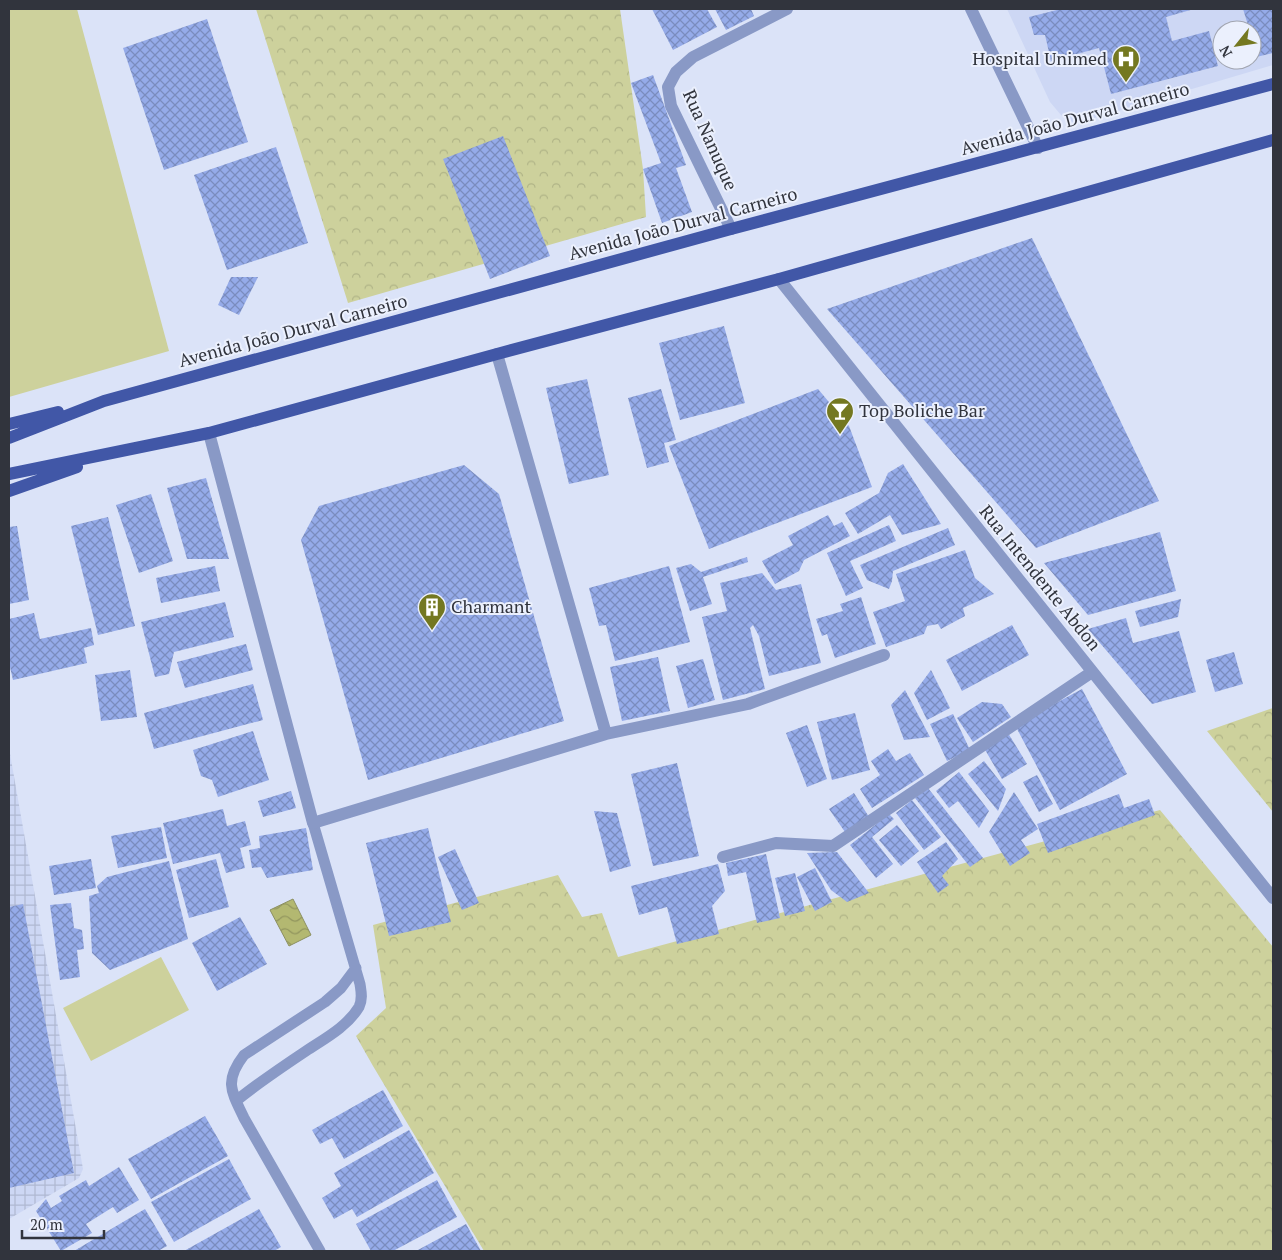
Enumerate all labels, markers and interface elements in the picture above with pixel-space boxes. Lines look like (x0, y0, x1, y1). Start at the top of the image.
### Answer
north arrow (1212, 20, 1262, 70)
text: N (1214, 42, 1236, 61)
hospital icon: Hospital Unimed (1111, 44, 1141, 83)
place label: Hospital Unimed (972, 46, 1107, 70)
street label: Avenida João Durval Carneiro (958, 76, 1192, 160)
street label: Rua Nanuque (678, 85, 744, 194)
street label: Avenida João Durval Carneiro (566, 181, 800, 265)
street label: Avenida João Durval Carneiro (176, 288, 410, 372)
bar icon: Top Boliche Bar (825, 396, 855, 435)
place label: Top Boliche Bar (859, 398, 985, 422)
street label: Rua Intendente Abdon (975, 500, 1107, 655)
building icon: Charmant (417, 592, 447, 631)
place label: Charmant (451, 594, 531, 618)
scale bar (22, 1208, 105, 1240)
text: 20 m (30, 1214, 63, 1234)

